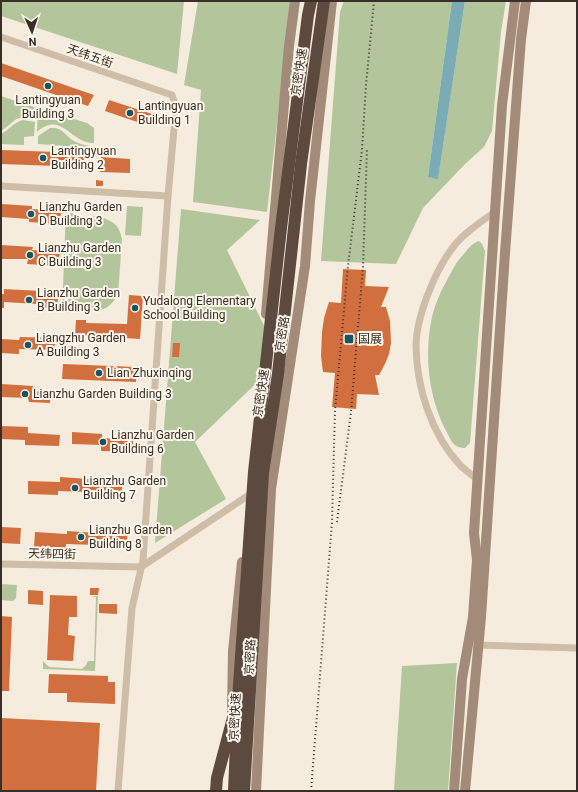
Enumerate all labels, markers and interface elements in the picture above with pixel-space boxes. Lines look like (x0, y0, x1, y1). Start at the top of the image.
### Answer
north arrow (12, 12, 52, 52)
text: N (28, 35, 37, 48)
street label: 天纬五街 (65, 42, 115, 70)
street label: 京密快速 (289, 47, 309, 97)
marker: Lantingyuan Building 3 (43, 81, 53, 91)
place label: Lantingyuan Building 3 (15, 93, 81, 121)
place label: Lantingyuan Building 1 (138, 99, 203, 127)
marker: Lantingyuan Building 1 (125, 108, 135, 118)
place label: Lantingyuan Building 2 (51, 144, 116, 172)
marker: Lantingyuan Building 2 (38, 153, 48, 163)
place label: Lianzhu Garden D Building 3 (39, 200, 122, 228)
marker: Lianzhu Garden D Building 3 (26, 209, 36, 219)
place label: Lianzhu Garden C Building 3 (38, 241, 121, 269)
marker: Lianzhu Garden C Building 3 (25, 250, 35, 260)
place label: Lianzhu Garden B Building 3 (37, 286, 120, 314)
place label: Yudalong Elementary School Building (143, 294, 256, 322)
marker: Lianzhu Garden B Building 3 (24, 295, 34, 305)
marker: Yudalong Elementary School Building (130, 303, 140, 313)
street label: 京密路 (272, 315, 292, 353)
place label: Liangzhu Garden A Building 3 (36, 331, 126, 359)
place label: 国展 (358, 332, 382, 346)
marker: 国展 (343, 333, 355, 345)
marker: Liangzhu Garden A Building 3 (23, 340, 33, 350)
place label: Lian Zhuxinqing (107, 366, 192, 380)
marker: Lian Zhuxinqing (94, 368, 104, 378)
street label: 京密快速 (251, 368, 271, 418)
place label: Lianzhu Garden Building 3 (33, 387, 172, 401)
marker: Lianzhu Garden Building 3 (20, 389, 30, 399)
place label: Lianzhu Garden Building 6 (111, 428, 194, 456)
marker: Lianzhu Garden Building 6 (98, 437, 108, 447)
place label: Lianzhu Garden Building 7 (83, 474, 166, 502)
marker: Lianzhu Garden Building 7 (70, 483, 80, 493)
place label: Lianzhu Garden Building 8 (89, 523, 172, 551)
marker: Lianzhu Garden Building 8 (76, 532, 86, 542)
street label: 天纬四街 (28, 547, 76, 561)
street label: 京密路 (242, 639, 258, 675)
street label: 京密快速 (227, 693, 243, 741)

